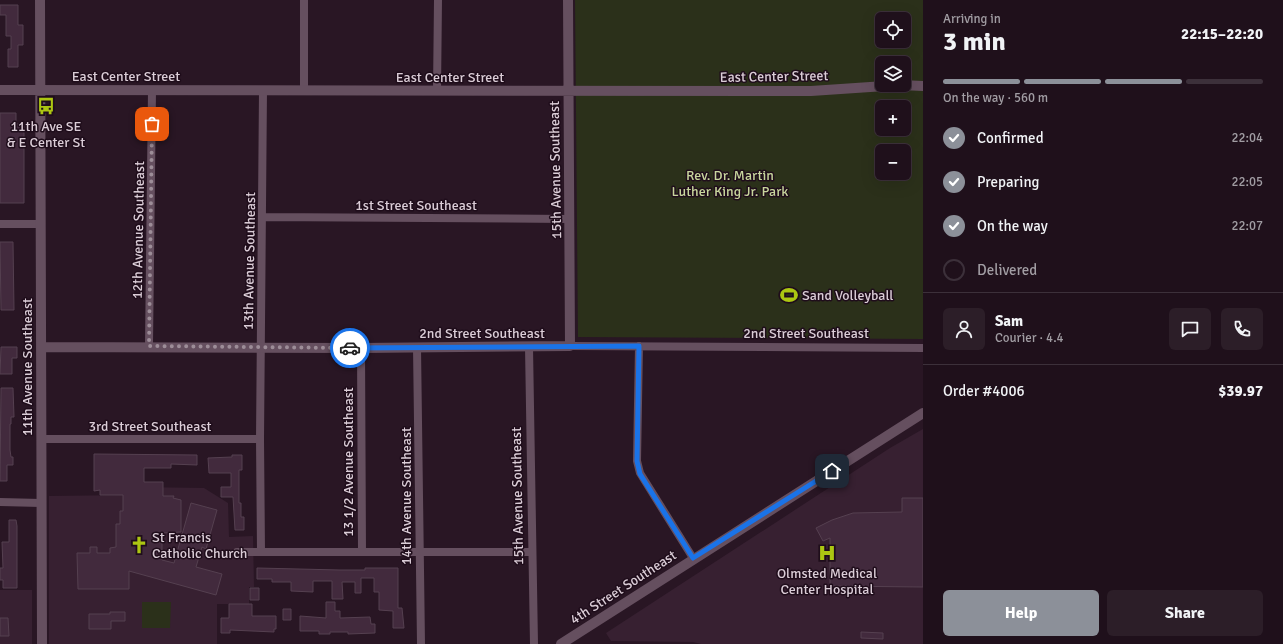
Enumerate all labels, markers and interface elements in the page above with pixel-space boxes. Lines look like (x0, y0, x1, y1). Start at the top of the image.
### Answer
text: Arriving in (943, 11, 1001, 27)
map controls (875, 12, 911, 180)
button: locate (875, 12, 911, 48)
text: 22:15–22:20 (1181, 25, 1263, 43)
text: 3 min (943, 26, 1006, 58)
button: layers (875, 56, 911, 92)
street label: East Center Street (720, 67, 828, 86)
street label: East Center Street (72, 68, 180, 85)
street label: East Center Street (396, 69, 504, 86)
text: On the way · 560 m (943, 90, 1048, 106)
bus stop icon: 11th Ave SE & E Center St (36, 96, 56, 116)
button: + (875, 100, 911, 136)
street label: 15th Avenue Southeast (546, 101, 565, 239)
pin (135, 107, 169, 141)
icon: bag (141, 113, 163, 135)
place label: 11th Ave SE & E Center St (7, 118, 85, 151)
icon: check (943, 127, 965, 149)
text: Confirmed (977, 129, 1044, 147)
text: 22:04 (1231, 130, 1263, 146)
button: − (875, 144, 911, 180)
street label: 12th Avenue Southeast (129, 161, 148, 299)
park label: Rev. Dr. Martin Luther King Jr. Park (672, 167, 788, 200)
icon: check (943, 171, 965, 193)
text: Preparing (977, 173, 1040, 191)
text: 22:05 (1231, 174, 1263, 190)
street label: 13th Avenue Southeast (240, 192, 259, 330)
street label: 1st Street Southeast (355, 197, 477, 214)
icon: check (943, 215, 965, 237)
text: On the way (977, 217, 1048, 235)
text: 22:07 (1231, 218, 1263, 234)
text: Delivered (977, 261, 1037, 279)
sports icon: Sand Volleyball (779, 285, 799, 305)
place label: Sand Volleyball (802, 287, 893, 304)
street label: 11th Avenue Southeast (19, 298, 36, 436)
button: person (943, 308, 985, 350)
button: chat (1169, 308, 1211, 350)
button: phone (1221, 308, 1263, 350)
text: Sam (995, 312, 1023, 330)
street label: 2nd Street Southeast (419, 325, 545, 342)
street label: 2nd Street Southeast (743, 325, 869, 342)
courier (330, 328, 370, 368)
text: Courier · 4.4 (995, 330, 1064, 346)
icon: car (339, 337, 361, 359)
text: Order #4006 (943, 382, 1025, 400)
text: $39.97 (1218, 382, 1263, 400)
street label: 13 1/2 Avenue Southeast (340, 387, 357, 537)
street label: 3rd Street Southeast (88, 418, 212, 435)
street label: 14th Avenue Southeast (398, 427, 415, 565)
street label: 15th Avenue Southeast (508, 427, 527, 565)
pin (815, 454, 849, 488)
icon: home (821, 460, 843, 482)
place label: St Francis Catholic Church (152, 529, 247, 562)
church icon: St Francis Catholic Church (129, 535, 149, 555)
hospital icon: Olmsted Medical Center Hospital (817, 543, 837, 563)
street label: 4th Street Southeast (567, 547, 680, 628)
place label: Olmsted Medical Center Hospital (777, 565, 877, 598)
button: Help (943, 590, 1099, 636)
button: Share (1107, 590, 1263, 636)

